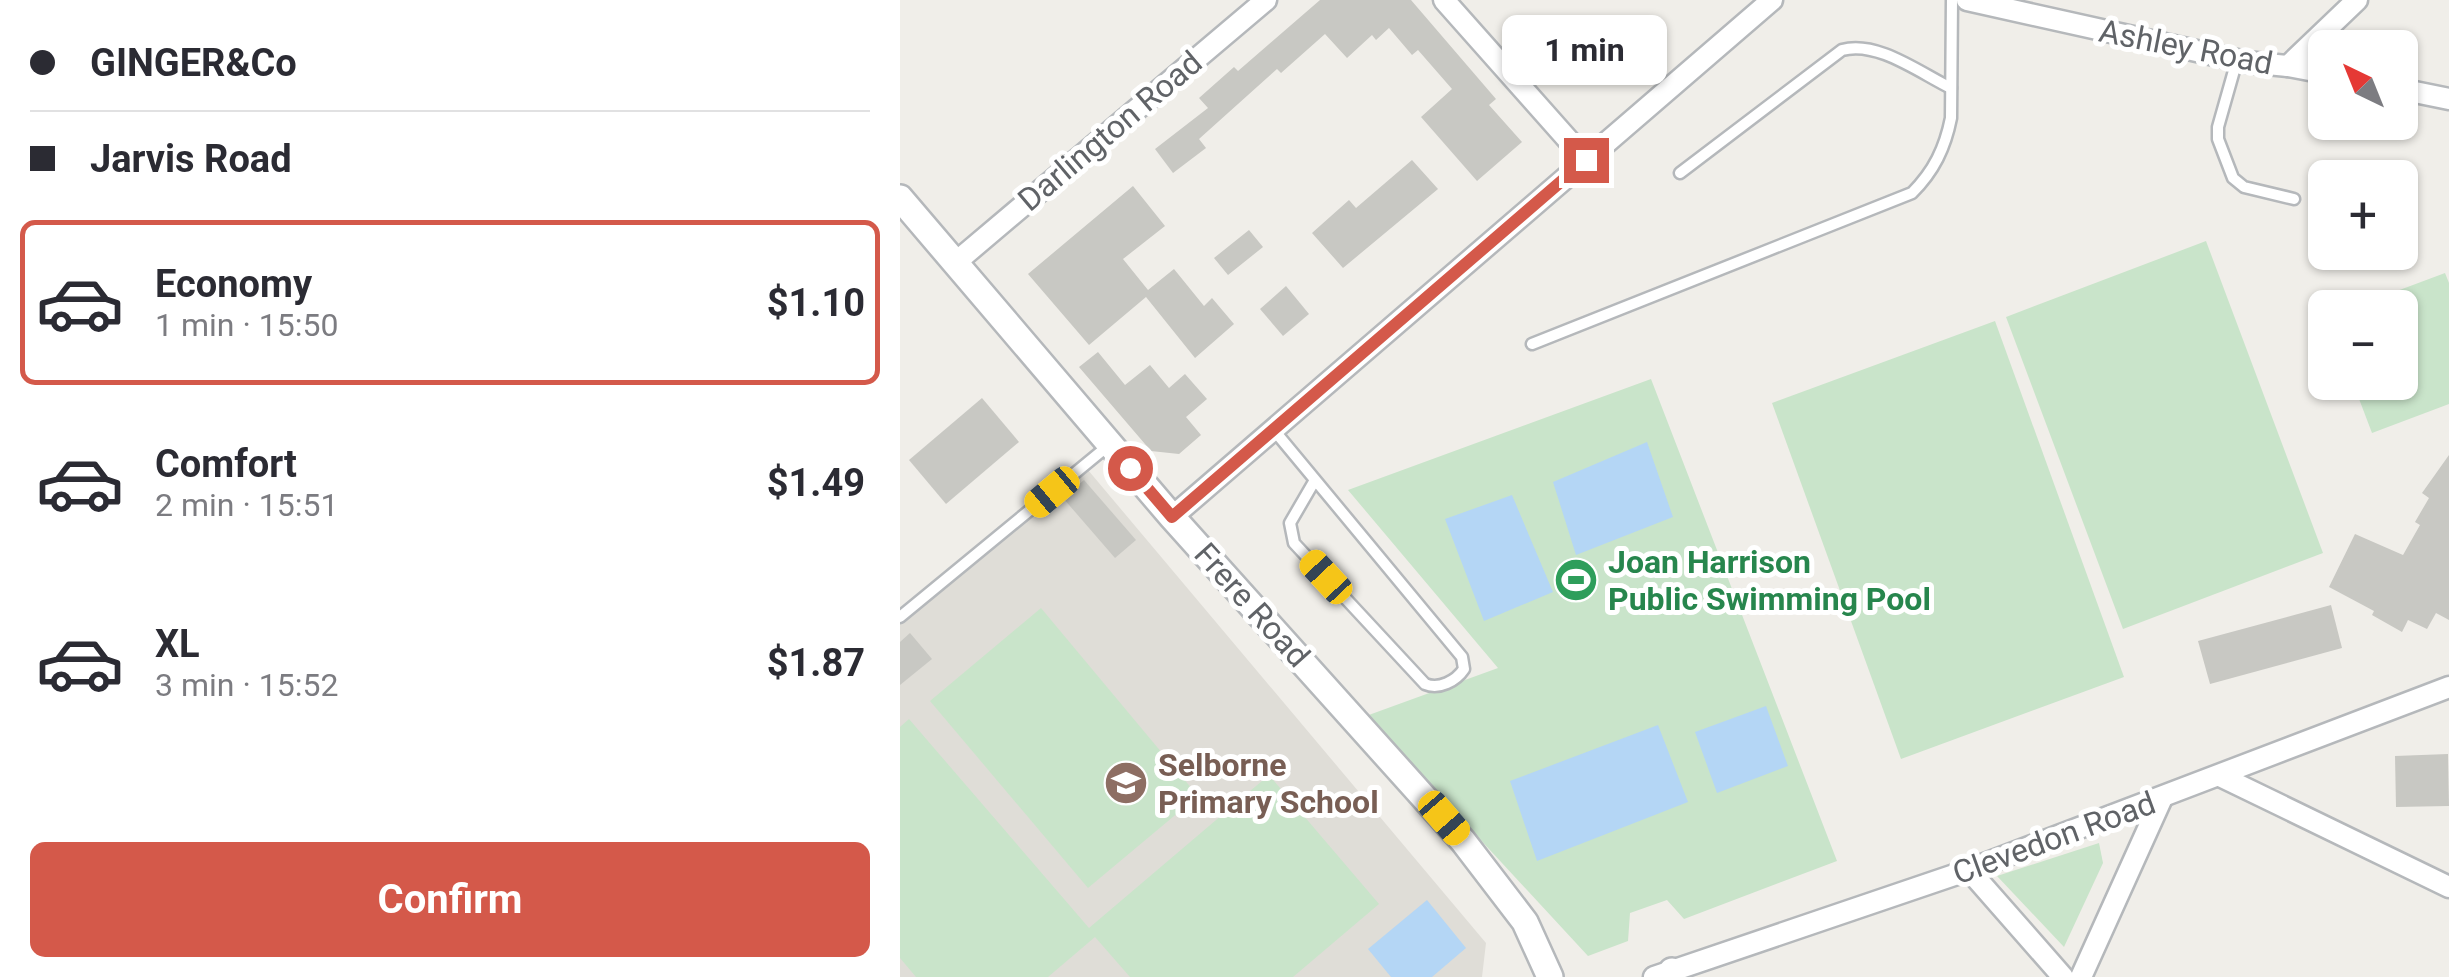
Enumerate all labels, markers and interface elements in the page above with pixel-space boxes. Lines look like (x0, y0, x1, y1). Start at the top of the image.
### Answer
street label: Ashley Road (2096, 12, 2276, 82)
callout: 1 min (1504, 15, 1668, 85)
north arrow (2308, 30, 2418, 140)
map controls (2308, 30, 2418, 400)
text: 1 min (1544, 31, 1625, 69)
text: GINGER&Co (90, 41, 297, 85)
street label: Darlington Road (1010, 43, 1210, 219)
text: Jarvis Road (90, 137, 292, 181)
route end (1564, 138, 1609, 183)
button: + (2308, 160, 2418, 270)
icon: car (35, 258, 125, 348)
text: Economy (155, 262, 312, 306)
text: $1.10 (767, 281, 865, 325)
button: − (2308, 290, 2418, 400)
text: 1 min · 15:50 (155, 306, 338, 344)
icon: car (35, 438, 125, 528)
text: Comfort (155, 442, 297, 486)
route start (1108, 446, 1153, 491)
text: $1.49 (767, 461, 865, 505)
car (1019, 461, 1085, 523)
text: 2 min · 15:51 (155, 486, 338, 524)
street label: Frere Road (1186, 535, 1318, 675)
place label: Joan Harrison Public Swimming Pool (1608, 543, 1931, 618)
car (1295, 545, 1357, 609)
sports icon: Joan Harrison Public Swimming Pool (1553, 557, 1599, 603)
icon: car (35, 618, 125, 708)
text: XL (155, 622, 200, 666)
text: $1.87 (767, 641, 865, 685)
text: 3 min · 15:52 (155, 666, 338, 704)
place label: Selborne Primary School (1158, 746, 1379, 821)
school or university icon: Selborne Primary School (1103, 760, 1149, 806)
street label: Clevedon Road (1947, 784, 2161, 892)
car (1413, 786, 1475, 850)
button: Confirm (30, 842, 870, 957)

